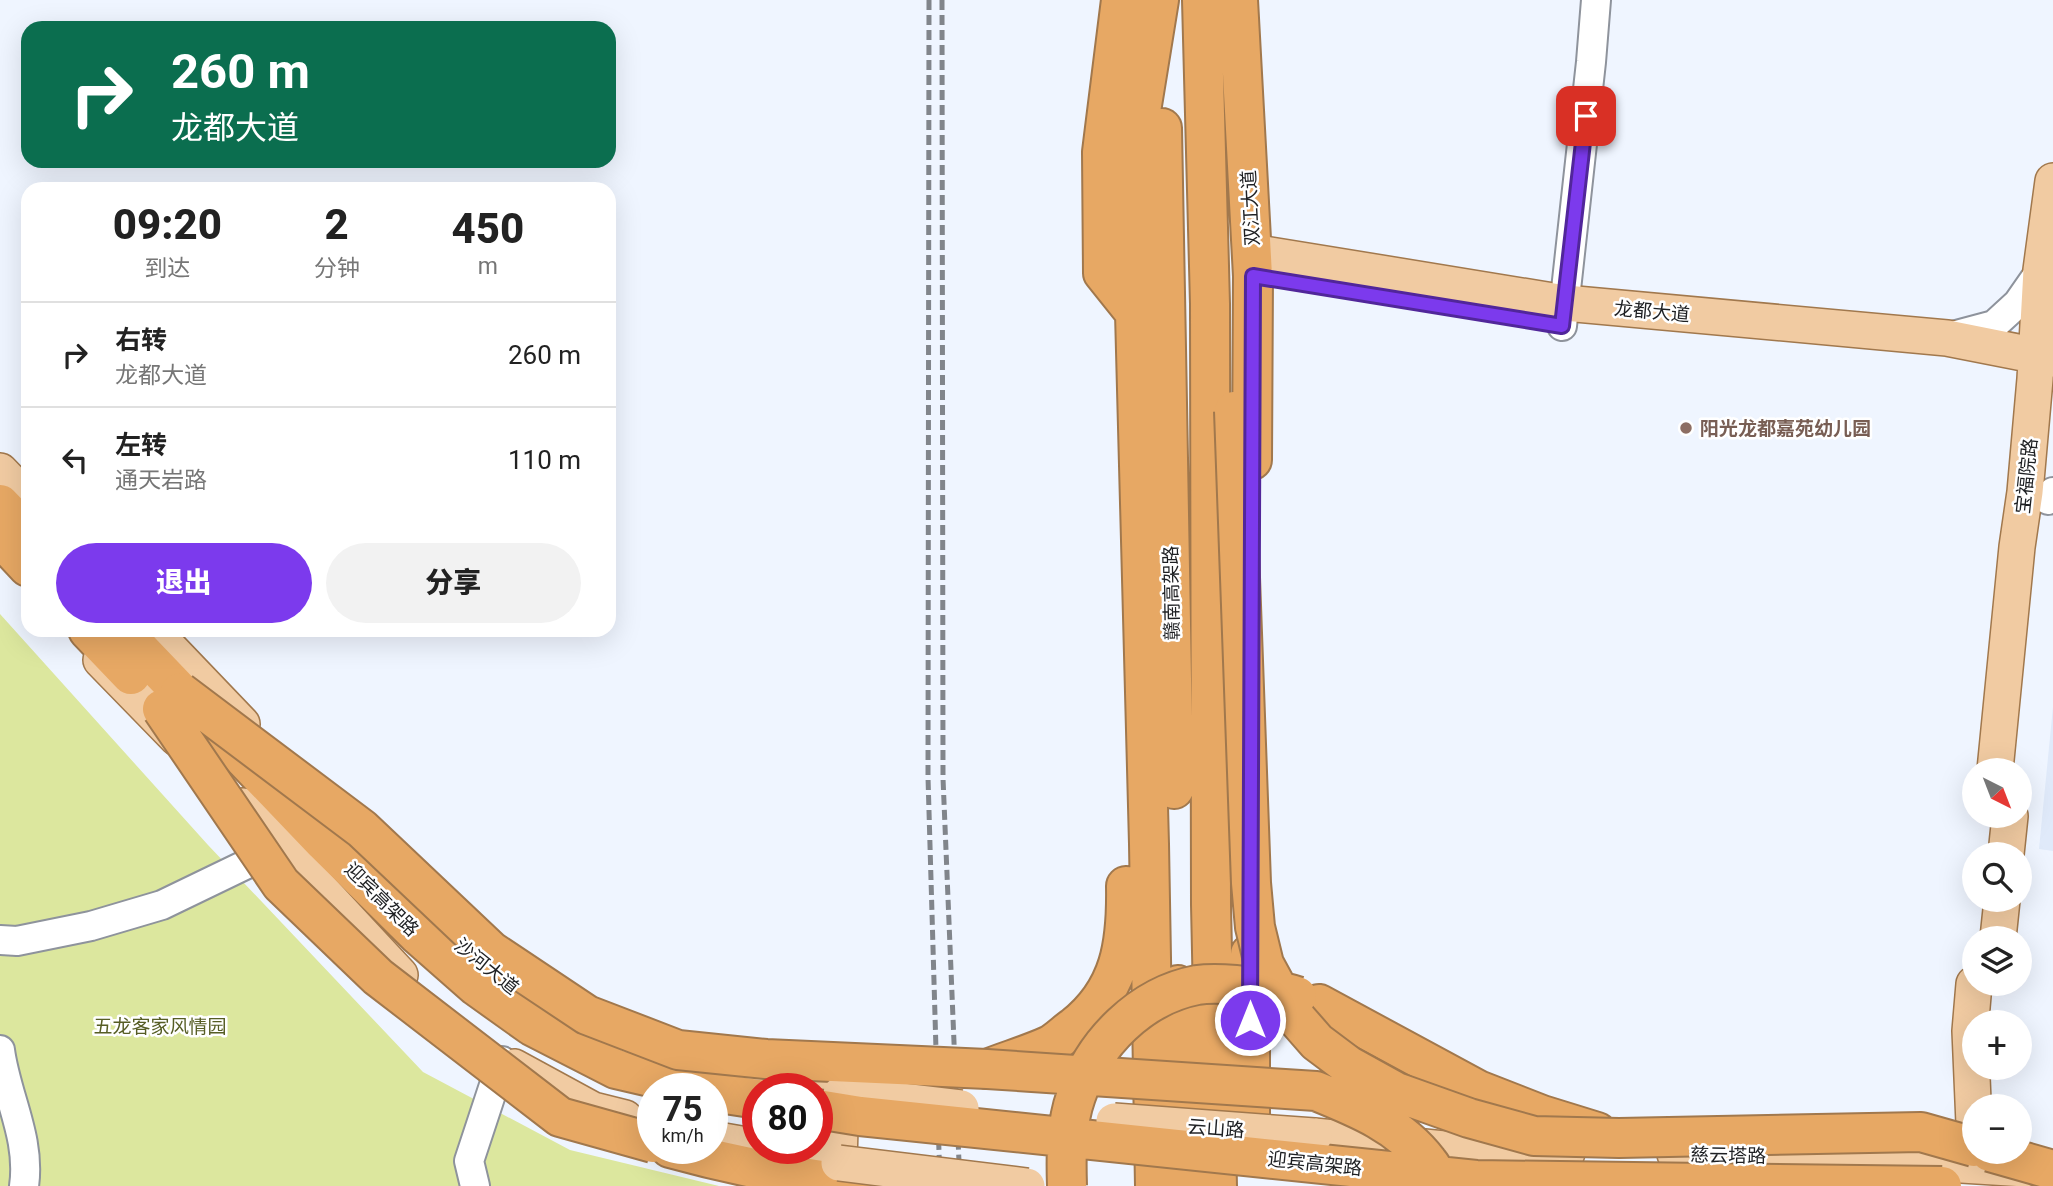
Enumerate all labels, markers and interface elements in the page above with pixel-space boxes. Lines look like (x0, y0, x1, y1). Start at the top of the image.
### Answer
text: 260 m (171, 43, 310, 100)
icon: right (56, 49, 147, 140)
pin (1556, 86, 1616, 146)
icon: arrive (1567, 97, 1605, 135)
text: 龙都大道 (171, 109, 299, 147)
street label: 双江大道 (1237, 169, 1264, 247)
text: 09:20 (113, 200, 222, 249)
text: 2 (325, 200, 349, 249)
text: 450 (452, 204, 524, 253)
text: m (478, 253, 498, 280)
text: 到达 (144, 255, 190, 282)
text: 分钟 (314, 255, 360, 282)
street label: 龙都大道 (1613, 297, 1691, 326)
text: 右转 (115, 325, 167, 355)
icon: right (56, 336, 94, 374)
text: 260 m (508, 340, 581, 370)
text: 龙都大道 (115, 362, 207, 389)
place label: 阳光龙都嘉苑幼儿园 (1700, 417, 1871, 440)
marker: 阳光龙都嘉苑幼儿园 (1678, 420, 1694, 436)
text: 左转 (115, 430, 167, 460)
street label: 宝福院路 (2011, 437, 2042, 515)
icon: left (56, 441, 94, 479)
text: 110 m (508, 445, 581, 475)
text: 通天岩路 (115, 467, 207, 494)
button: 退出 (56, 543, 312, 623)
button: 分享 (326, 543, 581, 623)
street label: 赣南高架路 (1159, 545, 1184, 641)
north arrow (1962, 758, 2032, 828)
map controls (1962, 758, 2032, 1164)
button: search (1962, 842, 2032, 912)
street label: 迎宾高架路 (340, 858, 423, 941)
button: layers (1962, 926, 2032, 996)
street label: 沙河大道 (450, 934, 523, 999)
position arrow (1213, 983, 1287, 1057)
button: + (1962, 1010, 2032, 1080)
park label: 五龙客家风情园 (93, 1015, 227, 1038)
speed limit sign: 80 (742, 1073, 833, 1164)
text: 75 (662, 1089, 703, 1130)
button: − (1962, 1094, 2032, 1164)
street label: 云山路 (1187, 1115, 1245, 1142)
text: km/h (661, 1125, 704, 1146)
street label: 慈云塔路 (1690, 1143, 1766, 1168)
street label: 迎宾高架路 (1266, 1147, 1363, 1180)

